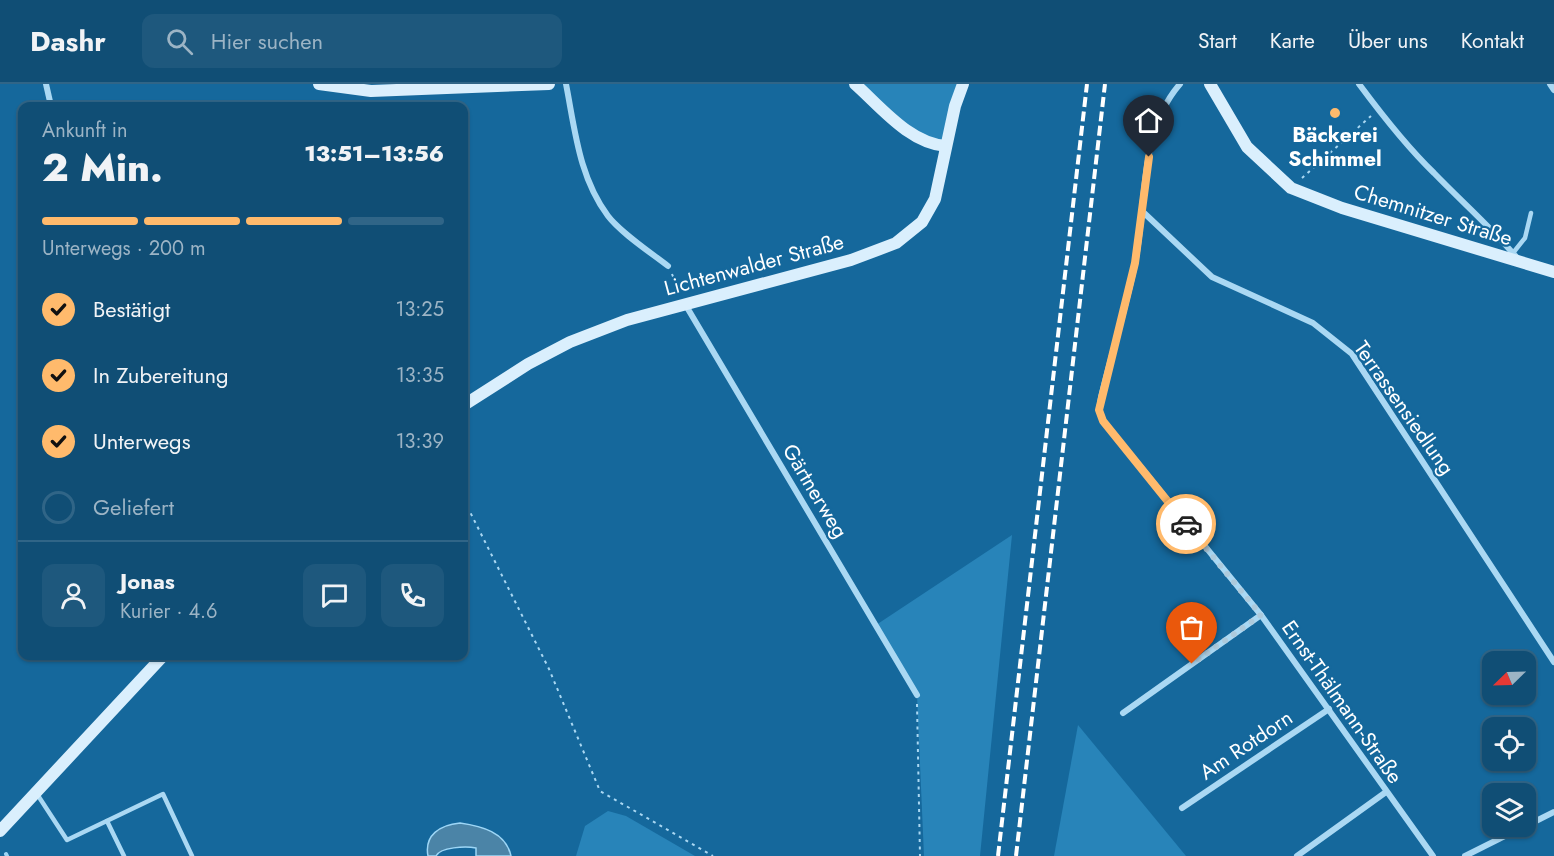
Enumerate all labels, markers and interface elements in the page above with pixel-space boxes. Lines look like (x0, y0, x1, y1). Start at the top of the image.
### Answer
search box (142, 14, 562, 68)
text: Dashr (30, 21, 106, 62)
icon: search (163, 25, 196, 58)
text: Hier suchen (211, 25, 323, 57)
text: Start (1198, 26, 1237, 56)
text: Karte (1270, 26, 1315, 56)
text: Über uns (1348, 26, 1428, 56)
text: Kontakt (1461, 26, 1524, 56)
pin (1123, 95, 1174, 157)
icon: home (1132, 104, 1165, 137)
marker: Bäckerei Schimmel (1328, 106, 1342, 120)
text: Ankunft in (42, 116, 128, 145)
place label: Bäckerei Schimmel (1288, 120, 1382, 174)
text: 13:51–13:56 (304, 137, 444, 169)
text: 2 Min. (42, 139, 163, 196)
street label: Chemnitzer Straße (1350, 177, 1516, 253)
street label: Lichtenwalder Straße (661, 227, 847, 303)
text: Unterwegs · 200 m (42, 234, 206, 263)
icon: check (42, 293, 75, 326)
text: Bestätigt (93, 293, 170, 325)
text: 13:25 (395, 295, 444, 324)
street label: Terrassensiedlung (1347, 335, 1461, 481)
icon: check (42, 359, 75, 392)
text: In Zubereitung (93, 359, 228, 391)
text: 13:35 (396, 361, 444, 390)
icon: check (42, 425, 75, 458)
text: Unterwegs (93, 425, 191, 457)
text: 13:39 (396, 427, 444, 456)
street label: Gärtnerweg (775, 438, 855, 544)
text: Geliefert (93, 491, 174, 523)
courier (1156, 494, 1216, 554)
icon: car (1170, 508, 1203, 541)
button: person (42, 564, 105, 627)
button: chat (303, 564, 366, 627)
button: phone (381, 564, 444, 627)
text: Jonas (120, 565, 175, 597)
text: Kurier · 4.6 (120, 597, 218, 626)
pin (1166, 602, 1217, 664)
icon: bag (1175, 611, 1208, 644)
street label: Ernst-Thälmann-Straße (1274, 614, 1410, 790)
north arrow (1482, 651, 1536, 705)
map controls (1482, 651, 1536, 837)
street label: Am Rotdorn (1193, 703, 1299, 787)
button: locate (1482, 717, 1536, 771)
button: layers (1482, 783, 1536, 837)

